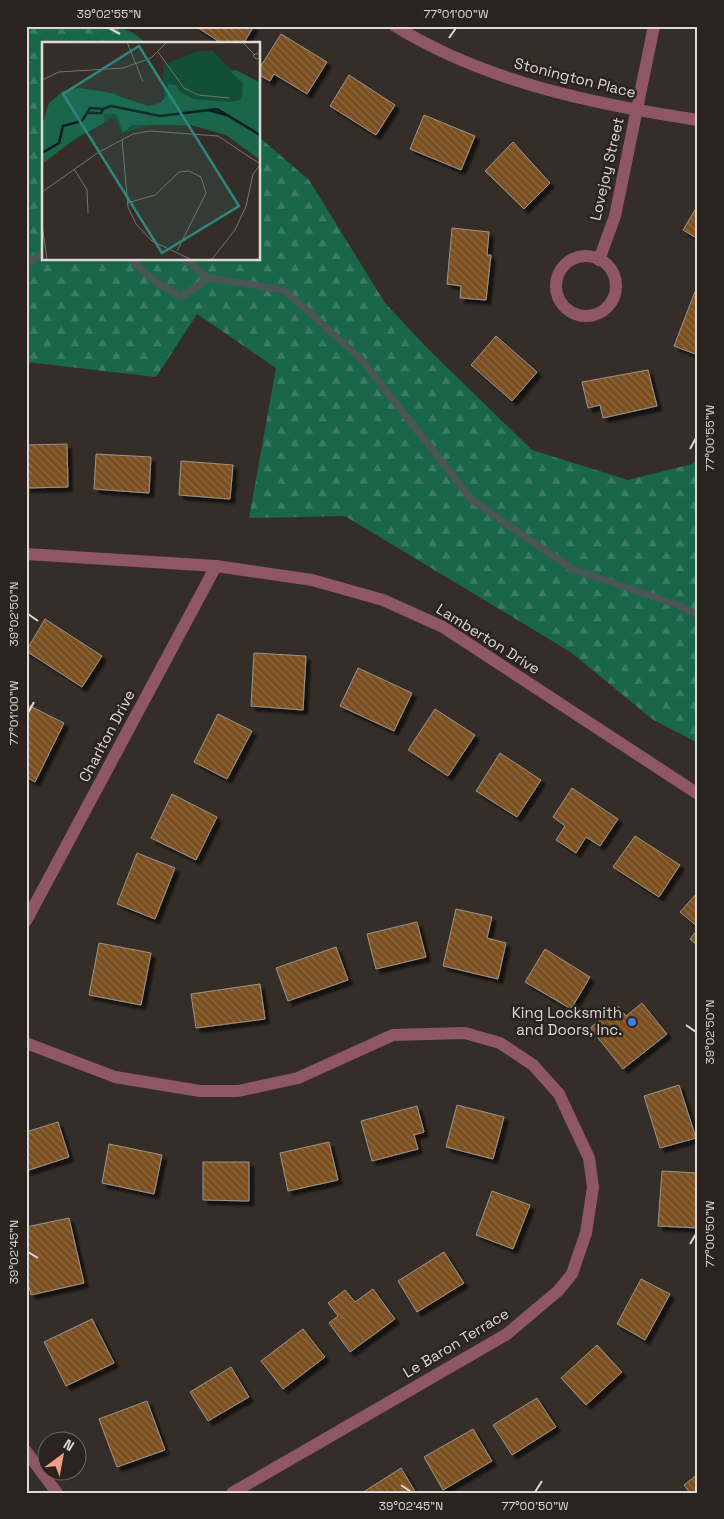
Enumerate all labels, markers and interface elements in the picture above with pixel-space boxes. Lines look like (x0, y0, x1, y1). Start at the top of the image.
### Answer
text: 39°02'55"N (77, 6, 141, 22)
text: 77°01'00"W (424, 6, 489, 22)
inset map (42, 42, 260, 260)
street label: Stonington Place (512, 53, 638, 102)
street label: Lovejoy Street (585, 115, 628, 222)
text: 77°00'55"W (702, 404, 718, 471)
text: 39°02'50"N (6, 581, 22, 647)
street label: Lamberton Drive (433, 599, 544, 678)
text: 77°01'00"W (6, 680, 22, 745)
street label: Charlton Drive (74, 686, 139, 785)
text: 39°02'50"N (702, 999, 718, 1065)
place label: King Locksmith and Doors, Inc. (512, 1003, 622, 1039)
marker: King Locksmith and Doors, Inc. (626, 1016, 638, 1028)
text: 77°00'50"W (702, 1200, 718, 1268)
text: 39°02'45"N (6, 1220, 22, 1284)
street label: Le Baron Terrace (399, 1303, 512, 1382)
north arrow (38, 1432, 88, 1482)
text: N (60, 1435, 78, 1455)
text: 39°02'45"N (379, 1498, 443, 1514)
text: 77°00'50"W (502, 1498, 569, 1514)

